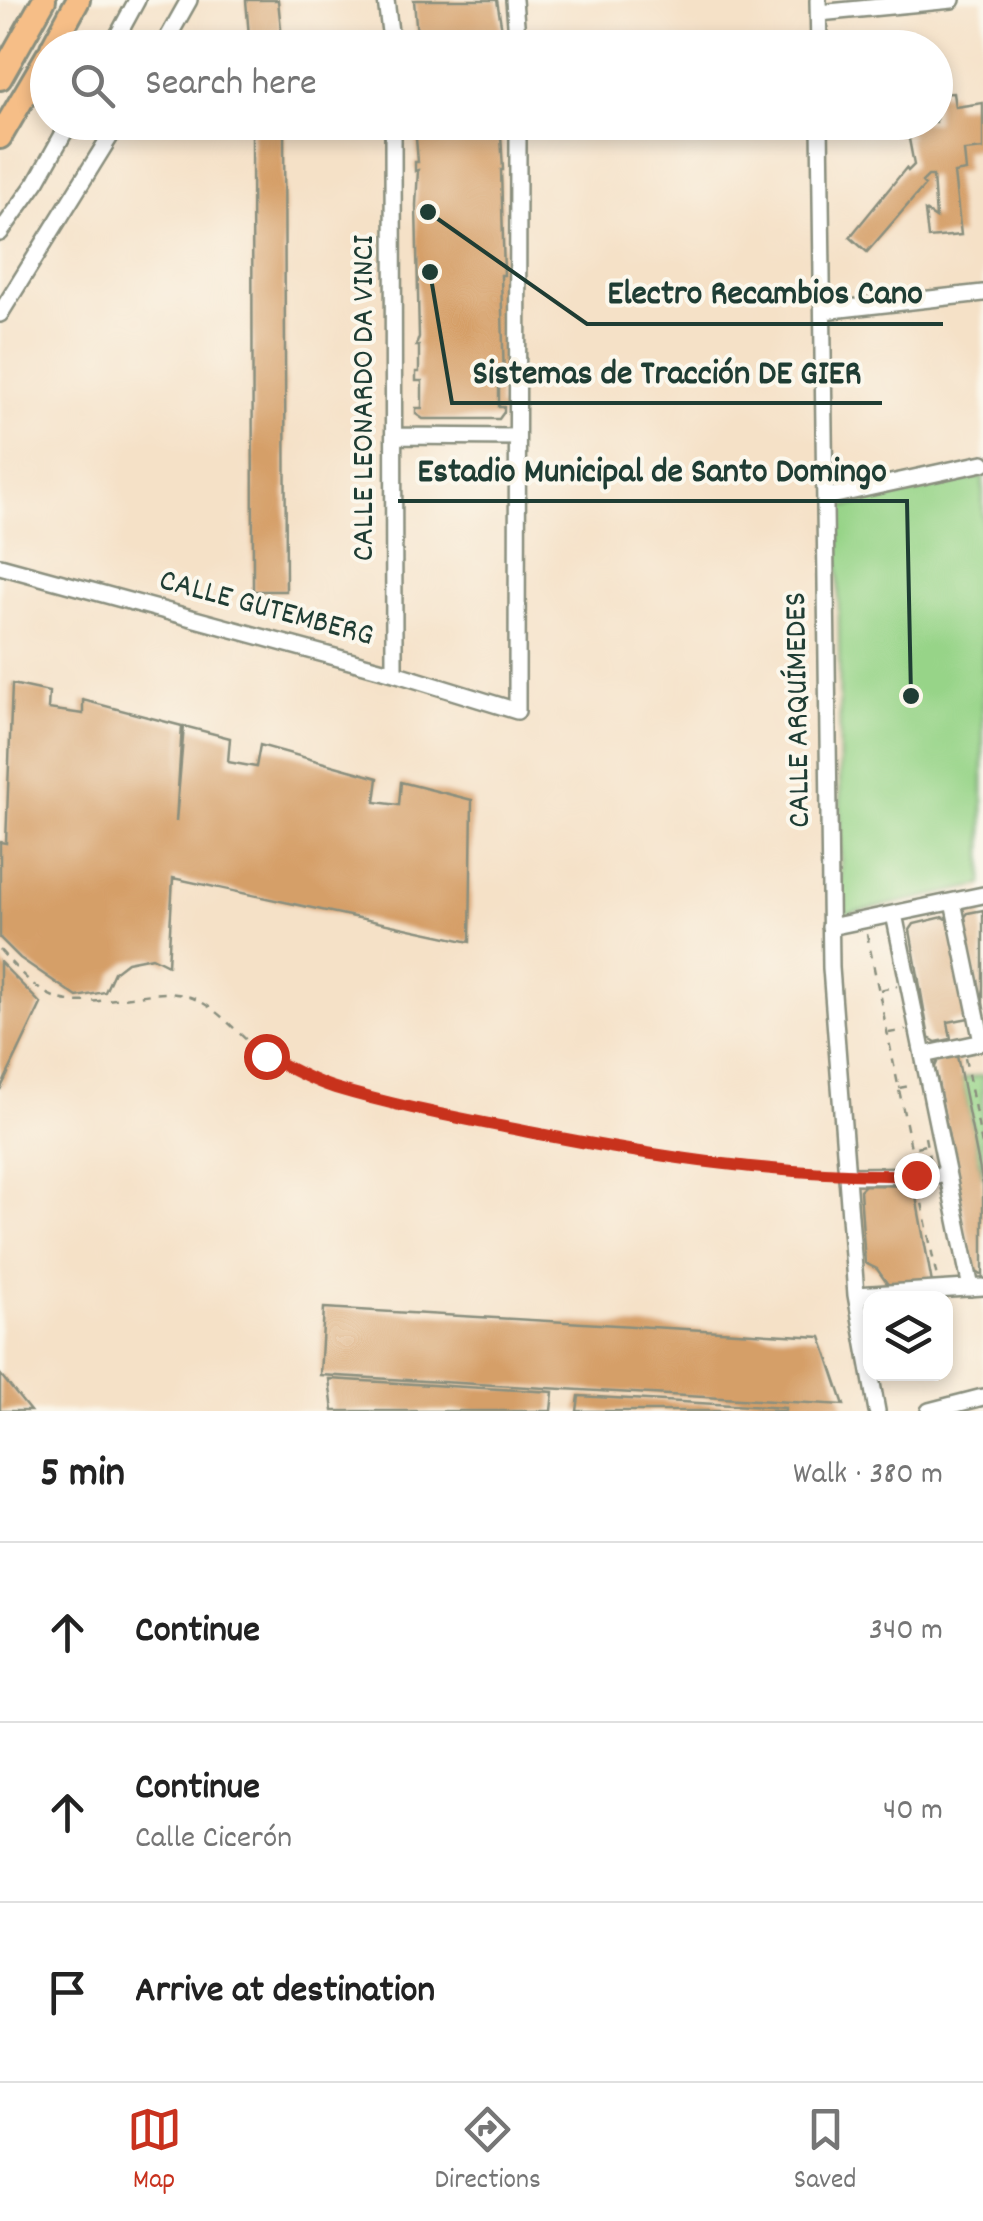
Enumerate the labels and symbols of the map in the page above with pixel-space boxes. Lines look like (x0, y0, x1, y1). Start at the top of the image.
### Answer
street label: CALLE LEONARDO DA VINCI (343, 235, 389, 561)
callout: Electro Recambios Cano (587, 259, 943, 324)
text: Electro Recambios Cano (607, 271, 923, 321)
callout: Sistemas de Tracción DE GIER (452, 338, 882, 403)
text: Sistemas de Tracción DE GIER (472, 351, 862, 401)
callout: Estadio Municipal de Santo Domingo (398, 436, 907, 501)
text: Estadio Municipal de Santo Domingo (417, 449, 887, 499)
street label: CALLE GUTEMBERG (154, 559, 378, 661)
street label: CALLE ARQUÍMEDES (775, 592, 825, 828)
route start (244, 1034, 290, 1080)
route end (894, 1153, 940, 1199)

